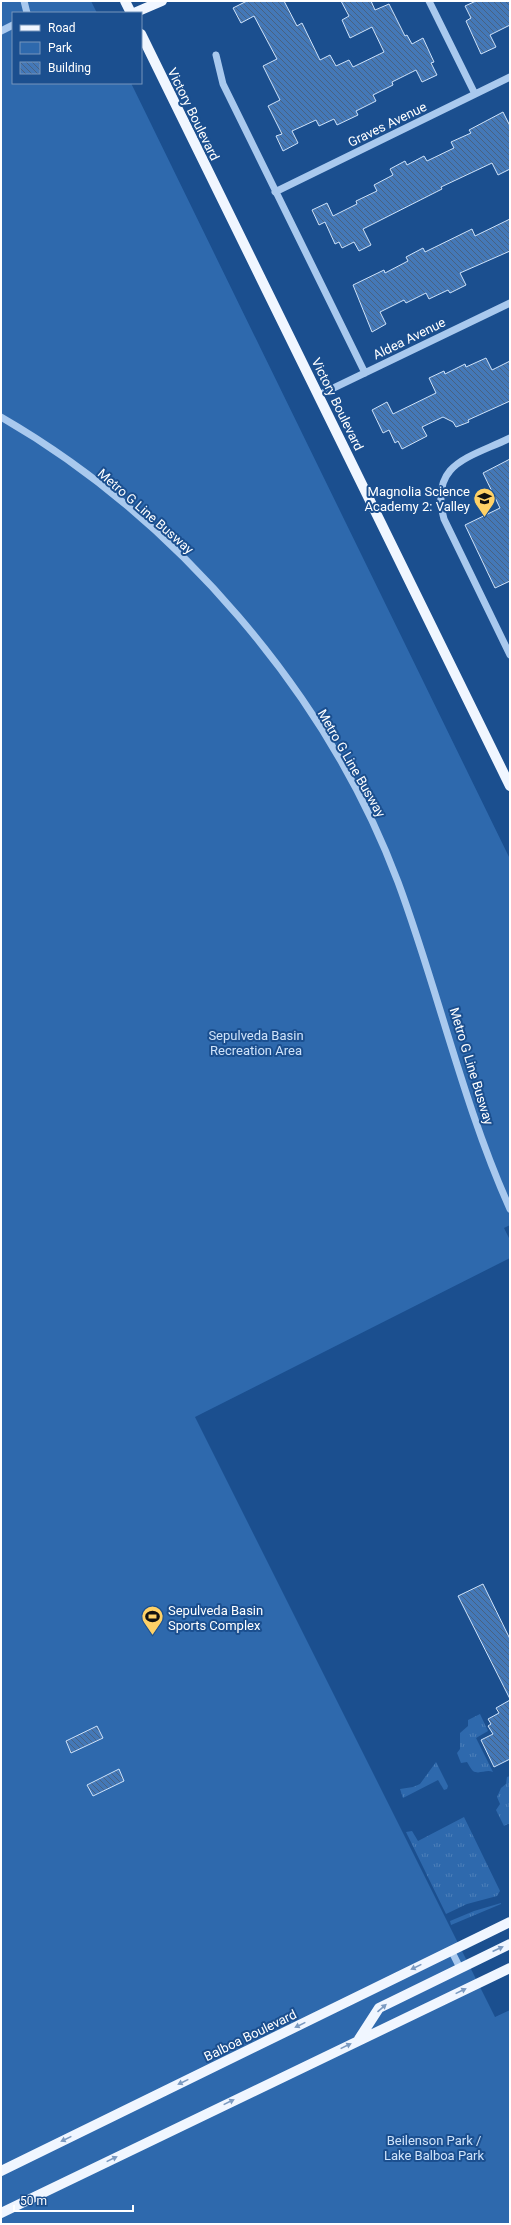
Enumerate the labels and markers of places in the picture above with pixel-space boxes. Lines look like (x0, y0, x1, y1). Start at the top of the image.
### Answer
place label: Magnolia Science Academy 2: Valley (365, 484, 470, 514)
school or university icon: Magnolia Science Academy 2: Valley (472, 485, 498, 518)
place label: Sepulveda Basin Sports Complex (168, 1603, 263, 1633)
sports icon: Sepulveda Basin Sports Complex (139, 1604, 165, 1637)

